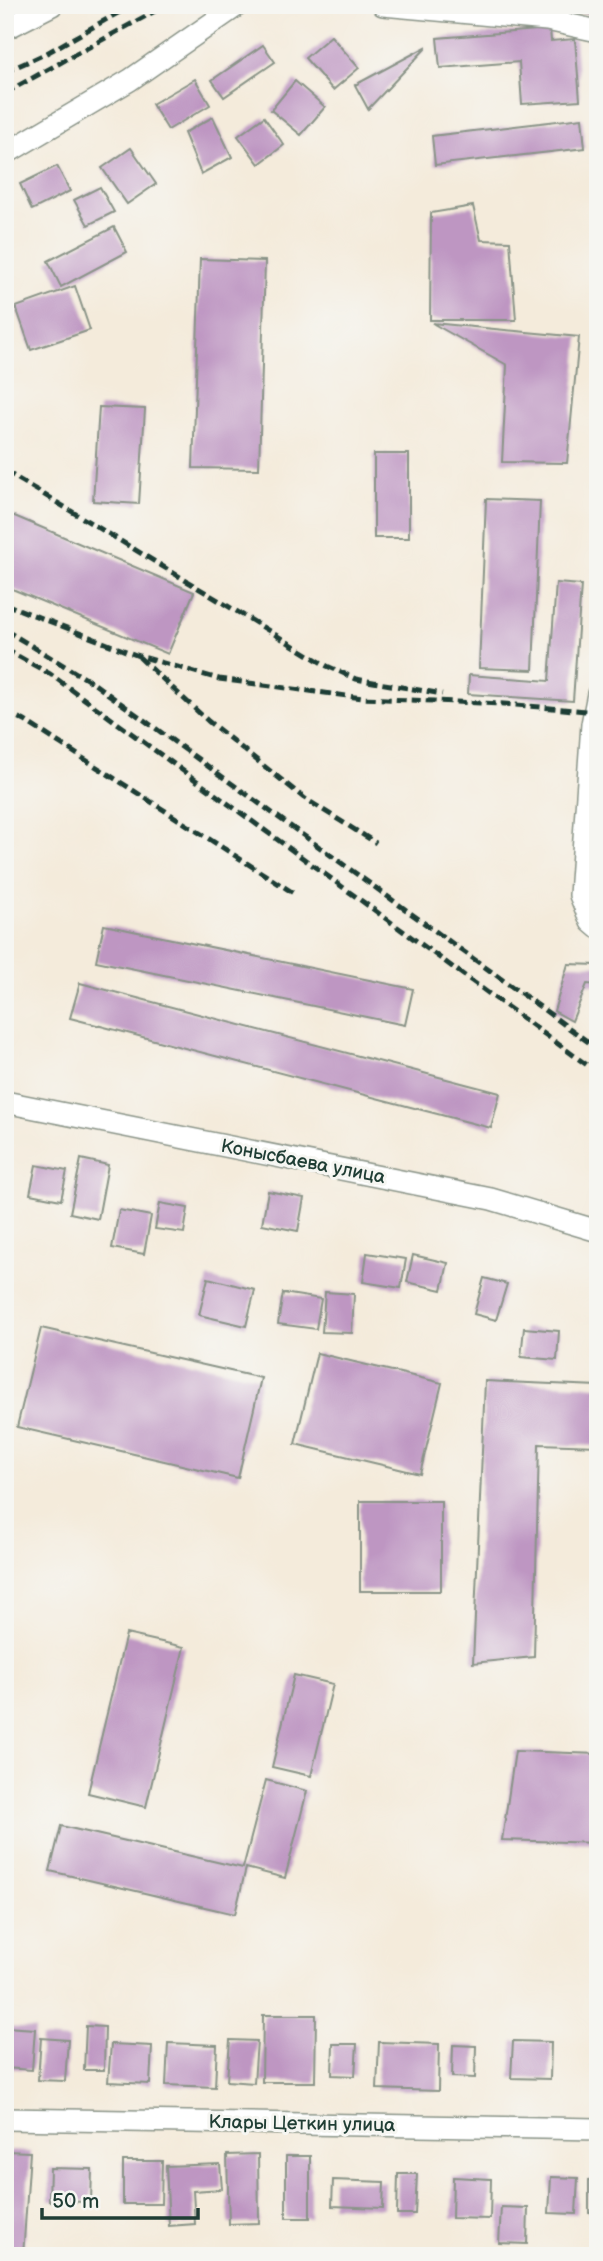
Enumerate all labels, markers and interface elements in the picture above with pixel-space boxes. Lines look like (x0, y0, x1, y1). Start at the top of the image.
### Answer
street label: Конысбаева улица (219, 1135, 387, 1189)
street label: Клары Цеткин улица (208, 2111, 396, 2137)
scale bar (42, 2177, 198, 2221)
text: 50 m (52, 2189, 99, 2214)

